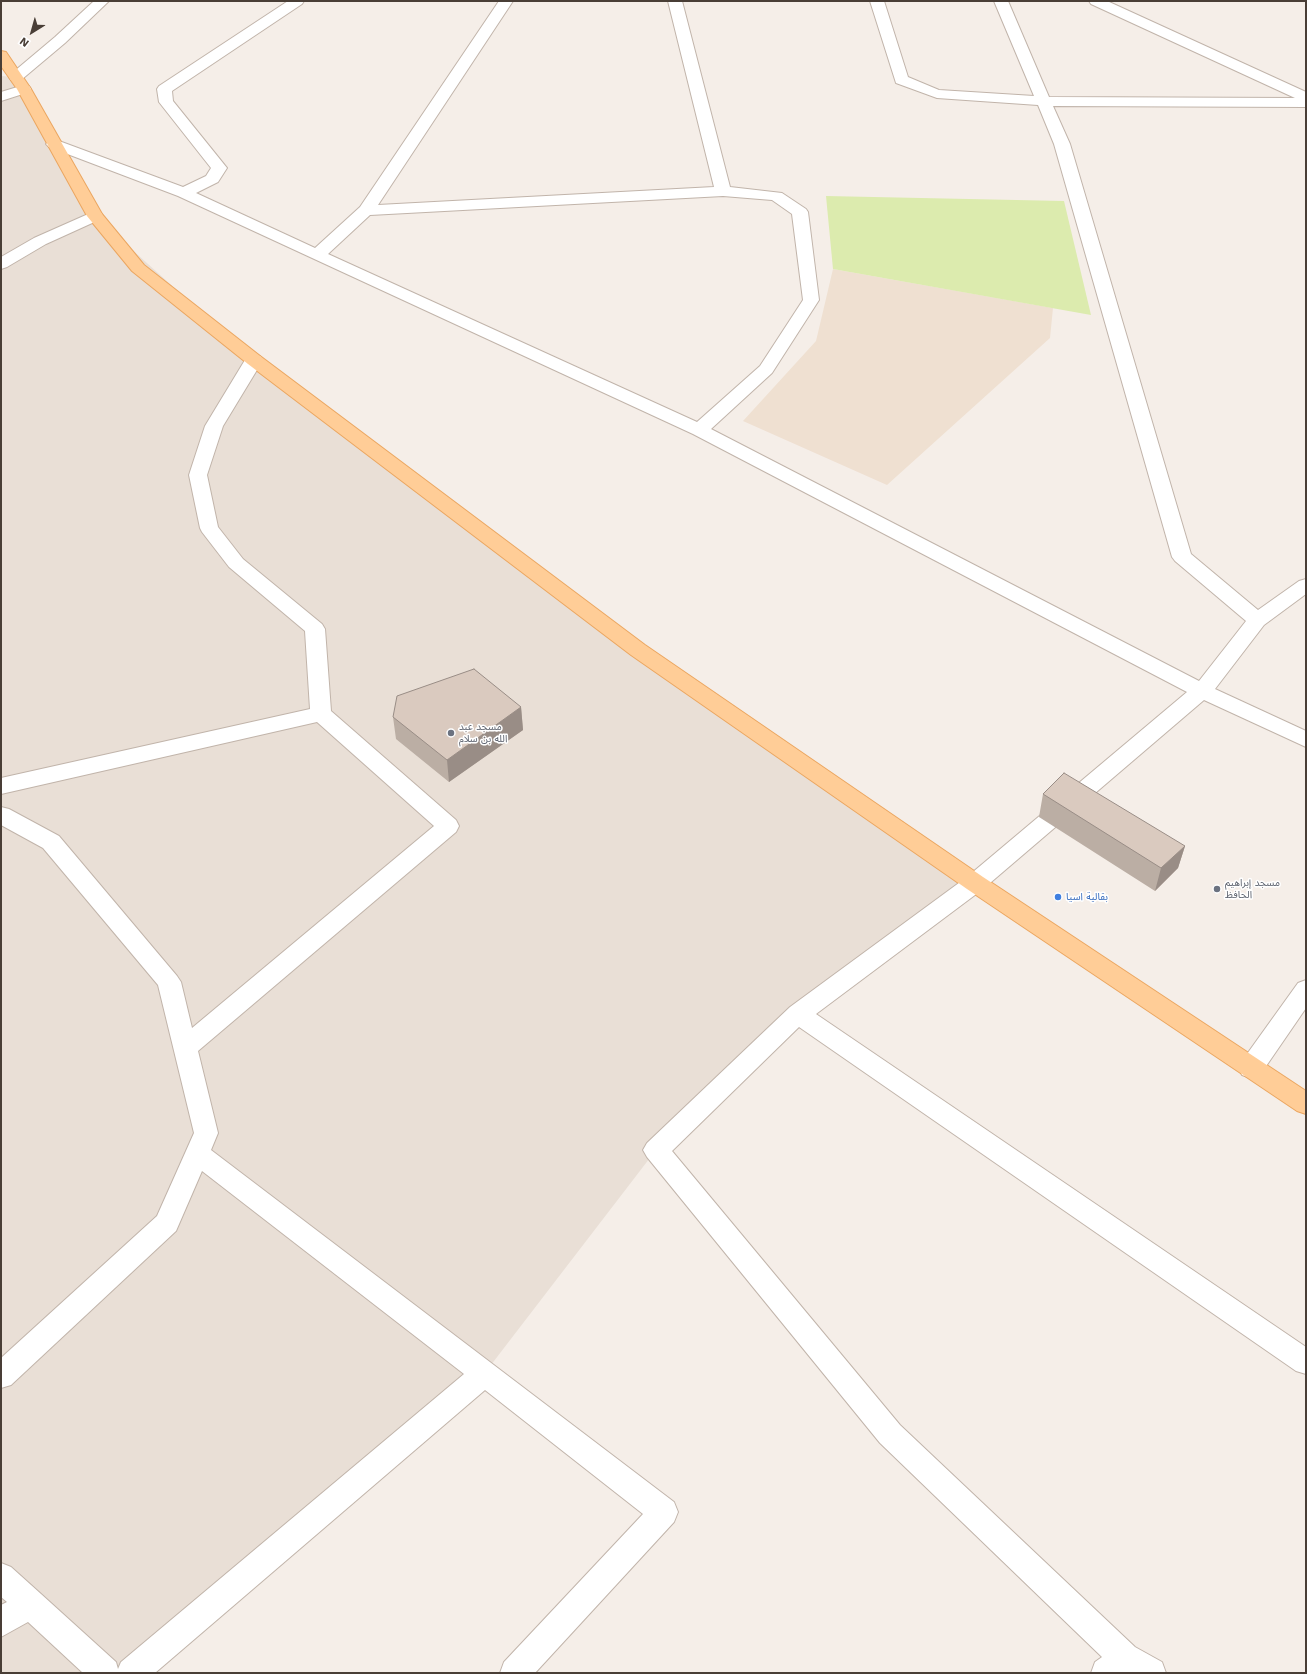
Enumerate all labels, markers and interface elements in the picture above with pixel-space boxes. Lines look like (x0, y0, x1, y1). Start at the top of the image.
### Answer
north arrow (12, 12, 52, 52)
text: N (17, 34, 32, 50)
place label: مسجد عبد الله بن سلام (459, 721, 507, 744)
marker: مسجد عبد الله بن سلام (446, 728, 456, 738)
place label: مسجد إبراهيم الحافظ (1225, 877, 1280, 900)
marker: مسجد إبراهيم الحافظ (1212, 884, 1222, 894)
place label: بقالية اسيا (1066, 891, 1108, 903)
marker: بقالية اسيا (1053, 892, 1063, 902)

